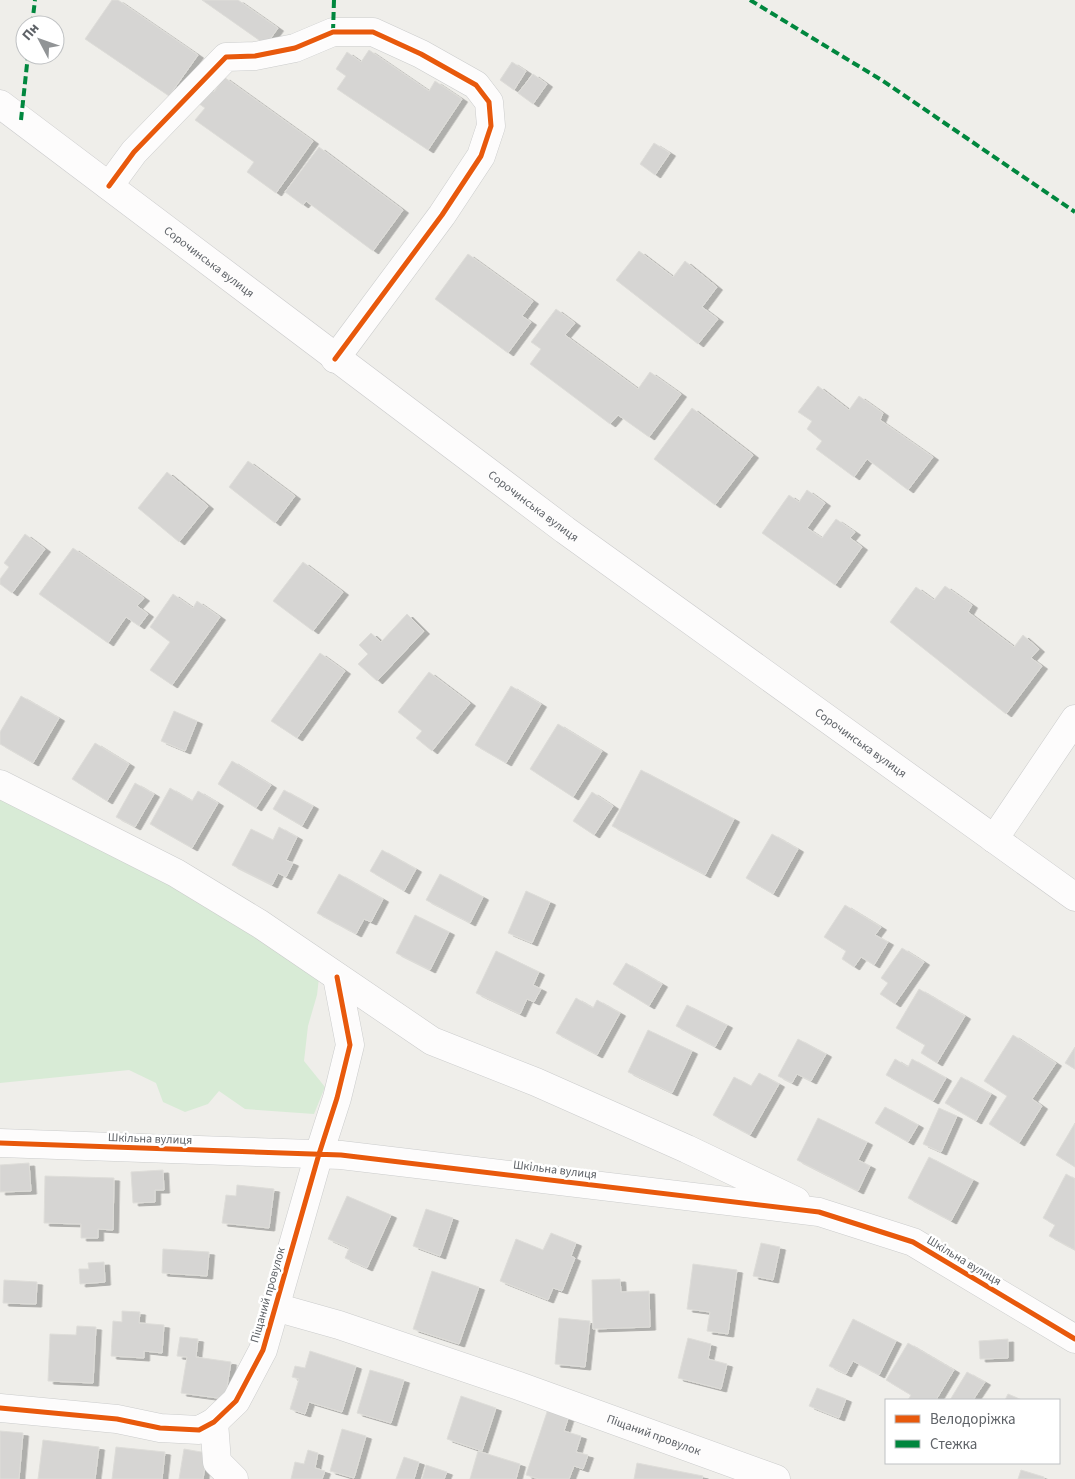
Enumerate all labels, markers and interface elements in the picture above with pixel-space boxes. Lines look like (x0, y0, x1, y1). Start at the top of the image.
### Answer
north arrow (15, 15, 65, 65)
text: Пн (18, 19, 44, 45)
street label: Сорочинська вулиця (160, 222, 258, 302)
street label: Сорочинська вулиця (485, 466, 582, 546)
street label: Сорочинська вулиця (811, 704, 910, 782)
street label: Шкільна вулиця (107, 1129, 193, 1149)
street label: Шкільна вулиця (512, 1156, 598, 1184)
street label: Шкільна вулиця (923, 1232, 1005, 1290)
street label: Піщаний провулок (246, 1245, 290, 1345)
legend (885, 1399, 1060, 1464)
text: Велодоріжка (930, 1409, 1016, 1430)
street label: Піщаний провулок (604, 1410, 703, 1460)
text: Стежка (930, 1434, 977, 1455)

